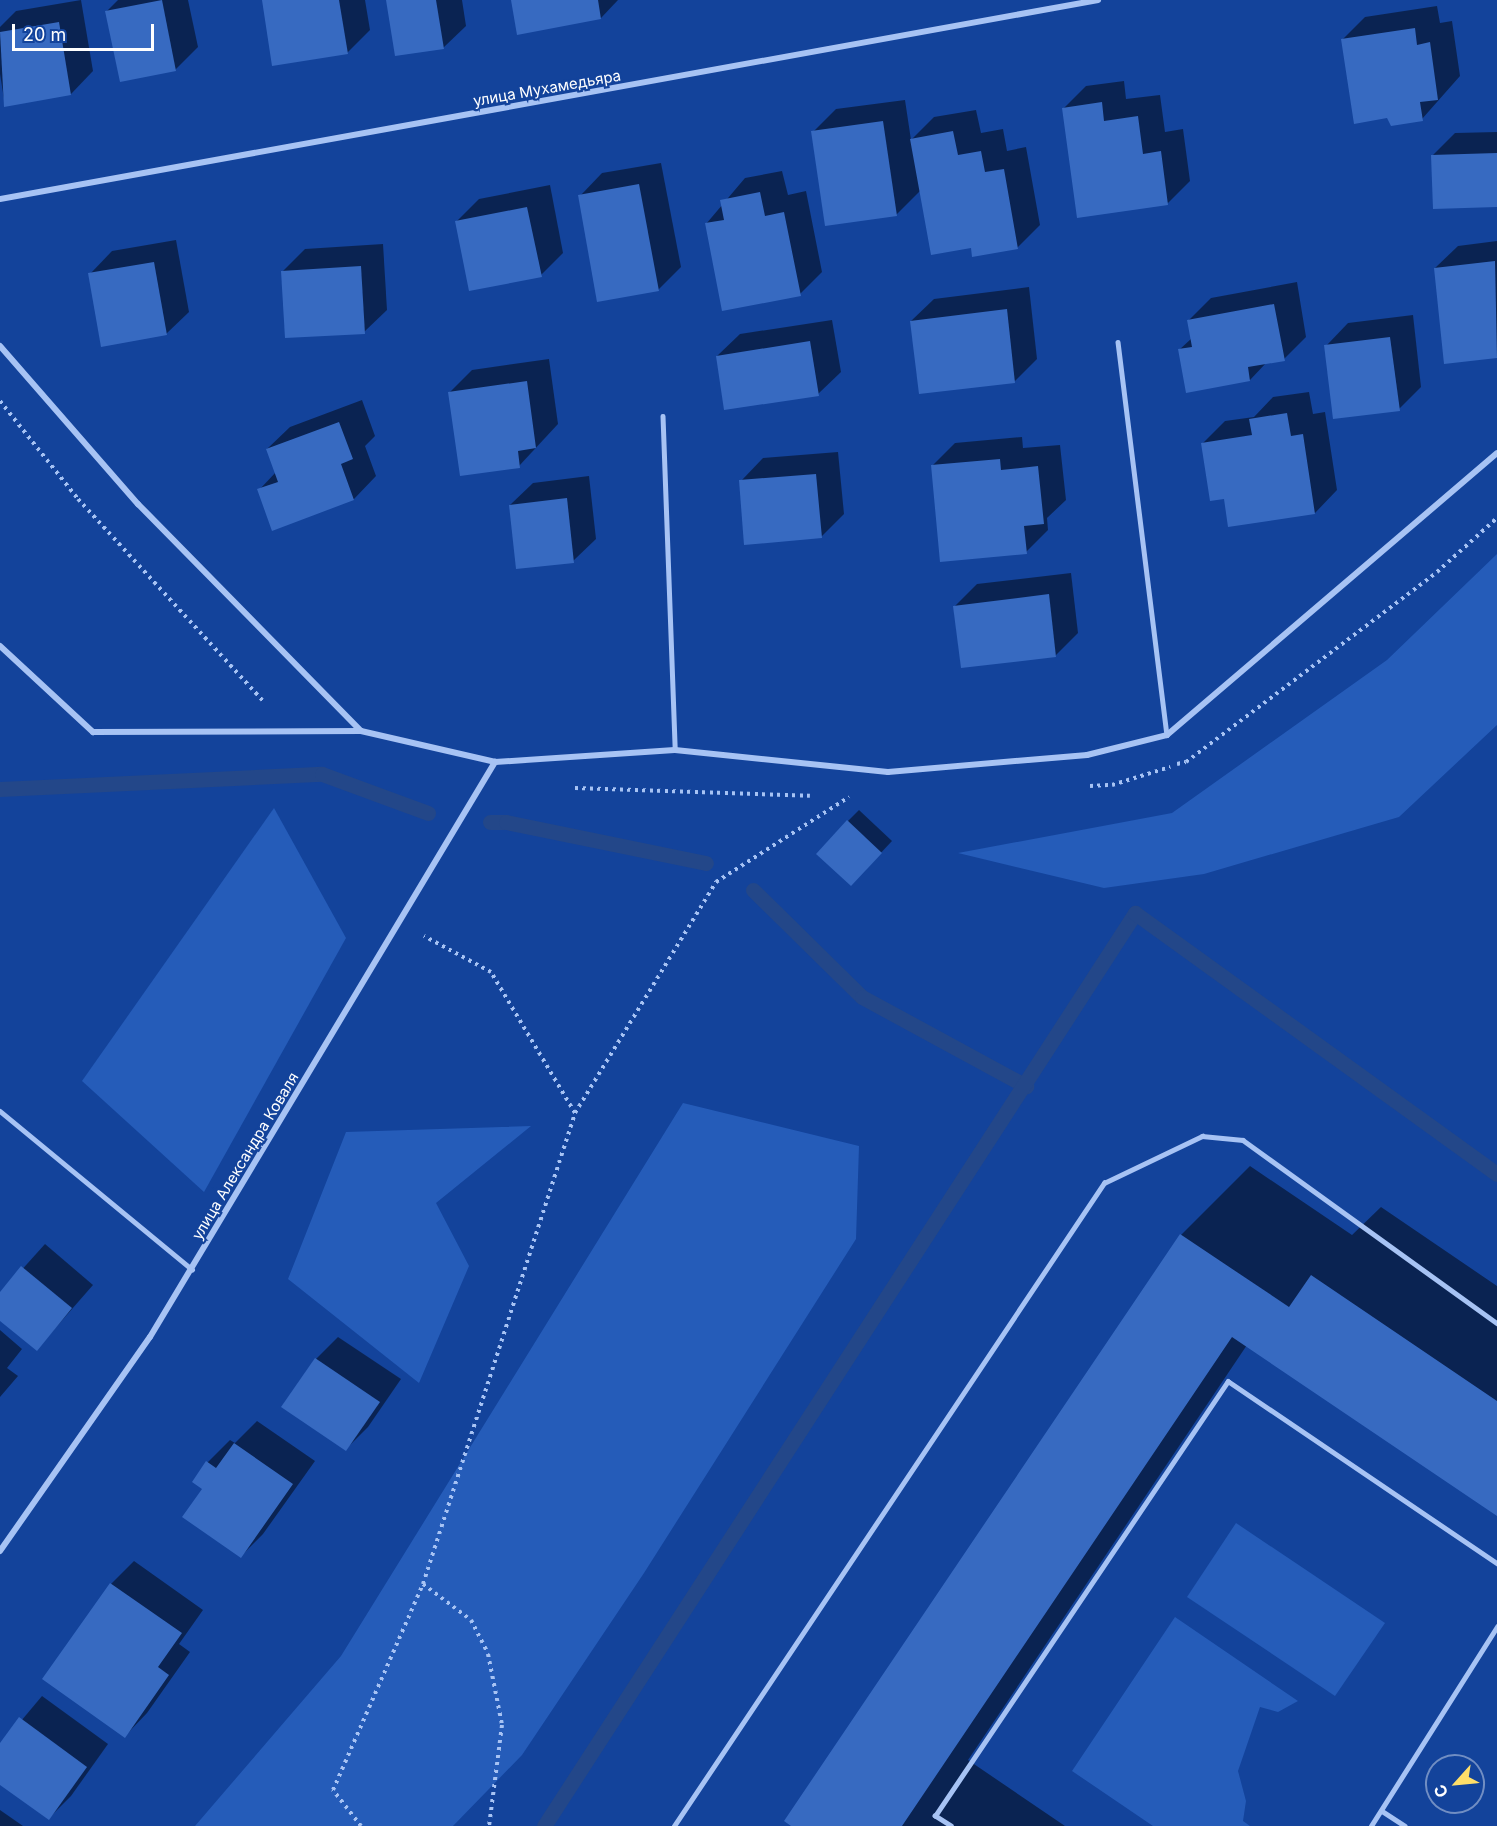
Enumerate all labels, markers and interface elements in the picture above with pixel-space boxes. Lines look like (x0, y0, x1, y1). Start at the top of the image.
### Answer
scale bar (15, 12, 158, 50)
text: 20 m (23, 24, 66, 45)
street label: улица Мухамедьяра (472, 66, 622, 110)
street label: улица Александра Коваля (188, 1069, 302, 1243)
north arrow (1425, 1754, 1485, 1814)
text: С (1429, 1781, 1452, 1801)

